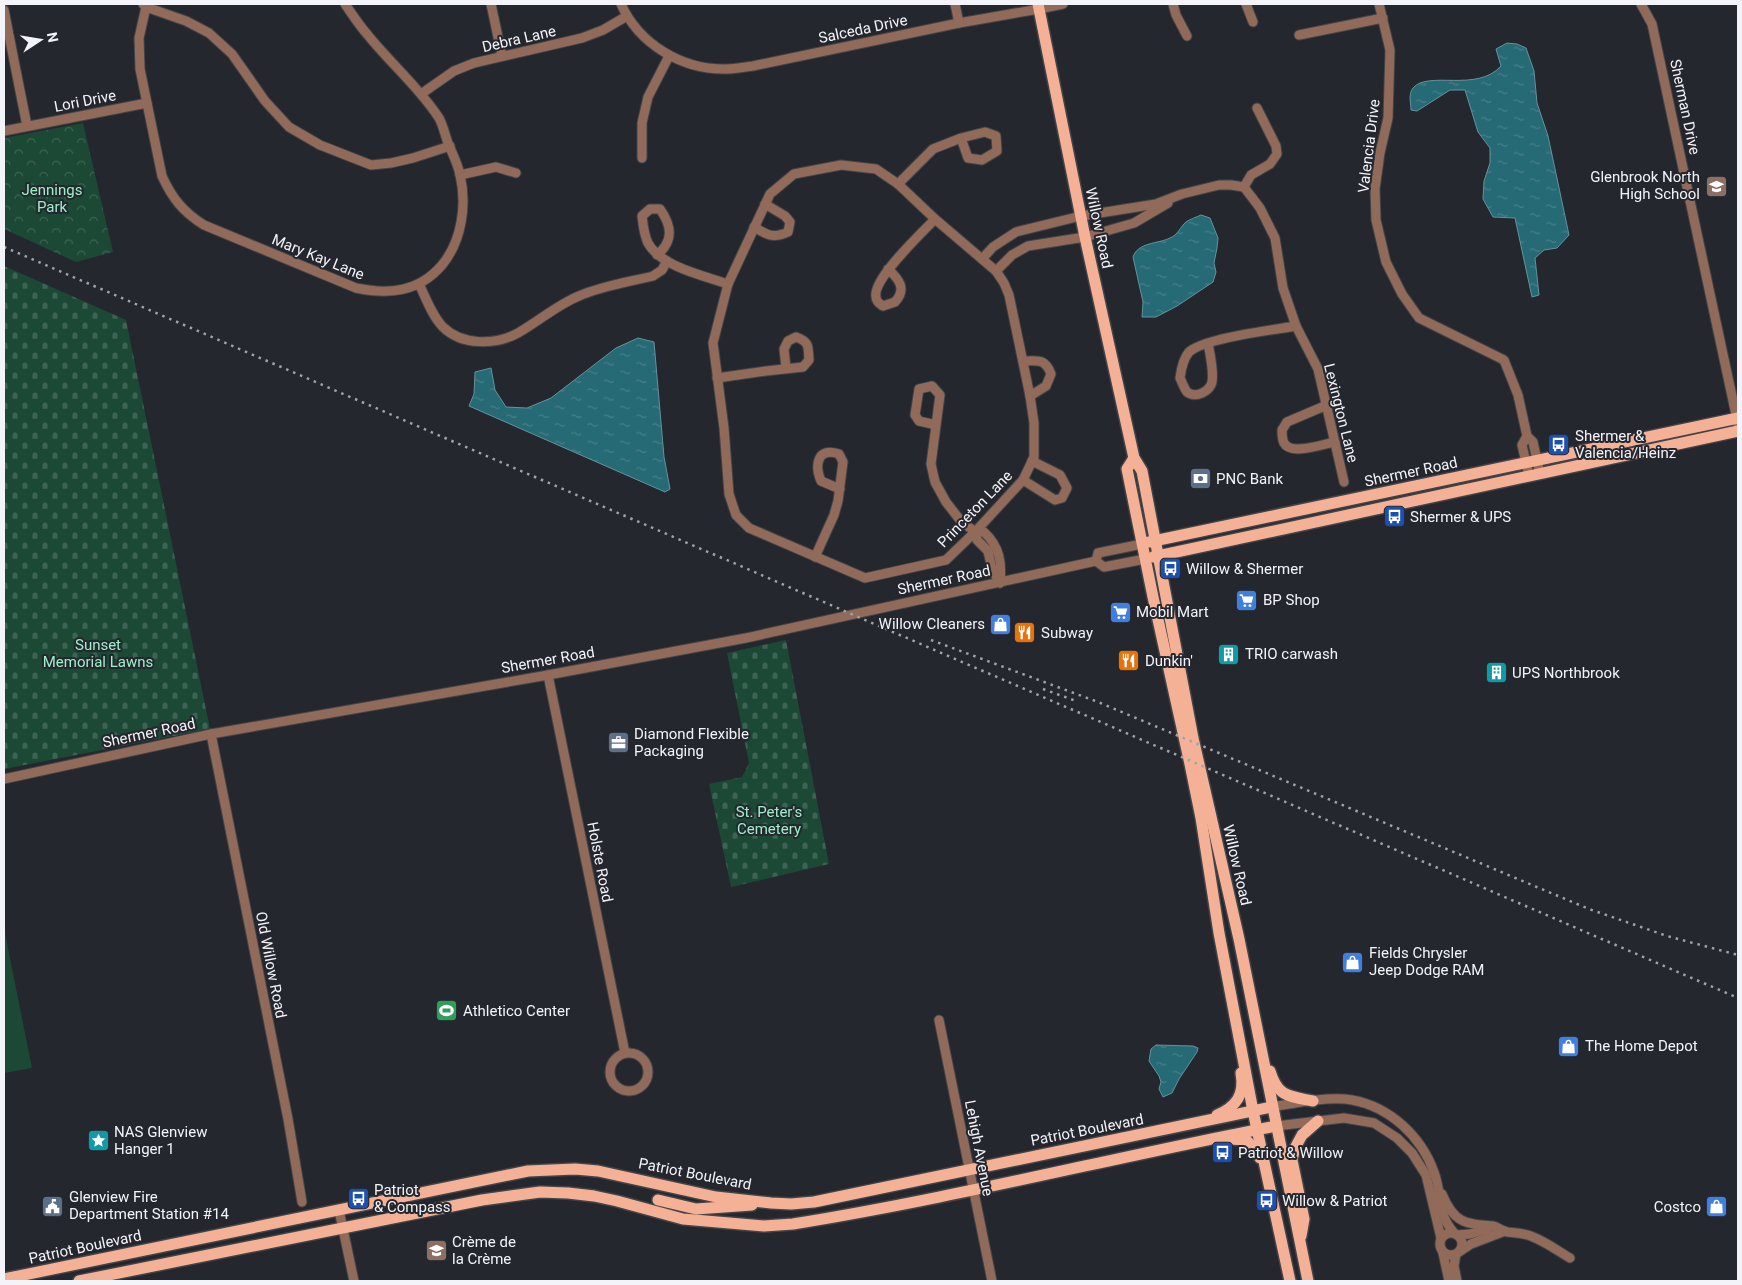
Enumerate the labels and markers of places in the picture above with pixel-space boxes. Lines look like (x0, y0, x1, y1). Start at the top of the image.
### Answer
place label: Glenbrook North High School (1590, 168, 1700, 203)
school or university icon: Glenbrook North High School (1704, 174, 1728, 198)
place label: Shermer & Valencia/Heinz (1575, 427, 1676, 462)
bus stop icon: Shermer & Valencia/Heinz (1547, 433, 1571, 457)
bank icon: PNC Bank (1188, 467, 1212, 491)
place label: PNC Bank (1216, 470, 1283, 488)
bus stop icon: Shermer & UPS (1382, 505, 1406, 529)
place label: Shermer & UPS (1410, 508, 1511, 526)
bus stop icon: Willow & Shermer (1158, 557, 1182, 581)
place label: Willow & Shermer (1186, 560, 1303, 578)
supermarket icon: BP Shop (1235, 588, 1259, 612)
place label: BP Shop (1263, 591, 1320, 609)
supermarket icon: Mobil Mart (1108, 600, 1132, 624)
place label: Mobil Mart (1136, 603, 1209, 621)
shop icon: Willow Cleaners (989, 612, 1013, 636)
place label: Willow Cleaners (879, 615, 985, 633)
restaurant icon: Subway (1013, 621, 1037, 645)
place label: Subway (1041, 624, 1093, 642)
building icon: TRIO carwash (1217, 642, 1241, 666)
place label: TRIO carwash (1245, 645, 1338, 663)
restaurant icon: Dunkin' (1117, 649, 1141, 673)
place label: Dunkin' (1145, 652, 1193, 670)
building icon: UPS Northbrook (1484, 661, 1508, 685)
place label: UPS Northbrook (1512, 664, 1620, 682)
place label: Diamond Flexible Packaging (634, 725, 749, 760)
office icon: Diamond Flexible Packaging (606, 731, 630, 755)
place label: Fields Chrysler Jeep Dodge RAM (1369, 944, 1484, 979)
shop icon: Fields Chrysler Jeep Dodge RAM (1341, 950, 1365, 974)
sports icon: Athletico Center (435, 999, 459, 1023)
place label: Athletico Center (463, 1002, 570, 1020)
shop icon: The Home Depot (1557, 1034, 1581, 1058)
place label: The Home Depot (1585, 1037, 1698, 1055)
place label: NAS Glenview Hanger 1 (114, 1123, 208, 1158)
place icon: NAS Glenview Hanger 1 (86, 1129, 110, 1153)
bus stop icon: Patriot & Willow (1210, 1141, 1234, 1165)
place label: Patriot & Willow (1238, 1144, 1344, 1162)
place label: Patriot & Compass (374, 1181, 451, 1216)
bus stop icon: Patriot & Compass (346, 1187, 370, 1211)
place label: Glenview Fire Department Station #14 (69, 1188, 230, 1223)
bus stop icon: Willow & Patriot (1254, 1189, 1278, 1213)
place label: Willow & Patriot (1282, 1192, 1388, 1210)
public building icon: Glenview Fire Department Station #14 (41, 1194, 65, 1218)
shop icon: Costco (1705, 1195, 1729, 1219)
place label: Costco (1654, 1198, 1701, 1216)
place label: Crème de la Crème (452, 1233, 516, 1268)
school or university icon: Crème de la Crème (424, 1239, 448, 1263)

